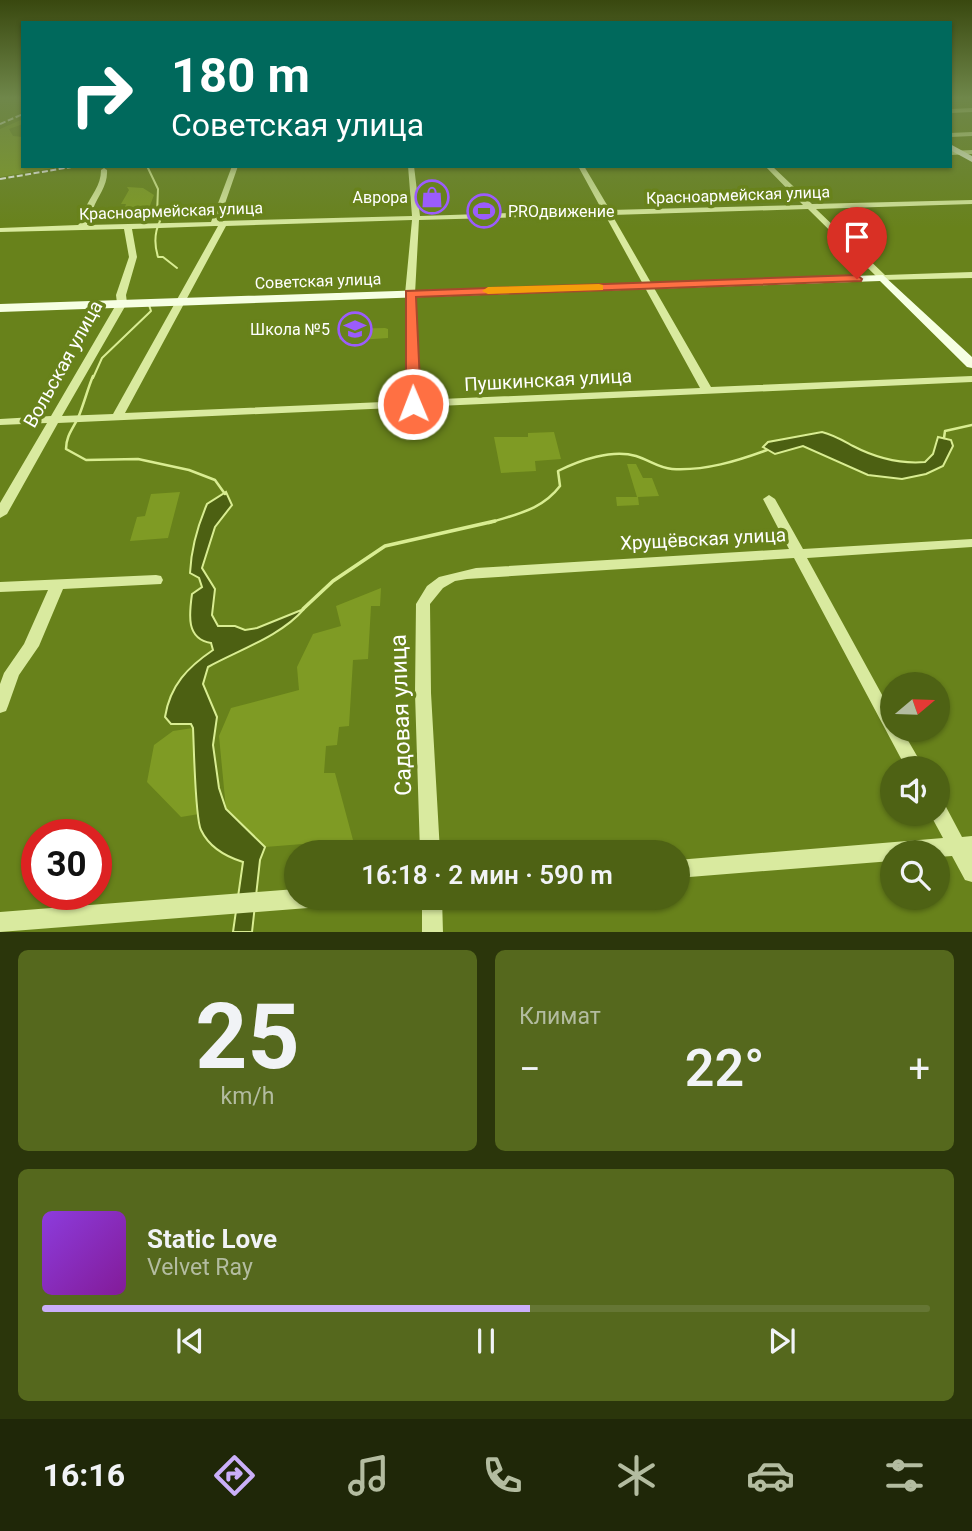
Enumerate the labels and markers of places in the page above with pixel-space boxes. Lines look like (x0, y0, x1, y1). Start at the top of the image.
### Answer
shop icon: Аврора (413, 178, 451, 216)
place label: Аврора (353, 188, 408, 207)
sports icon: PROдвижение (465, 192, 503, 230)
place label: PROдвижение (508, 202, 615, 221)
pin (827, 207, 887, 279)
school or university icon: Школа №5 (336, 310, 374, 348)
place label: Школа №5 (250, 320, 330, 339)

